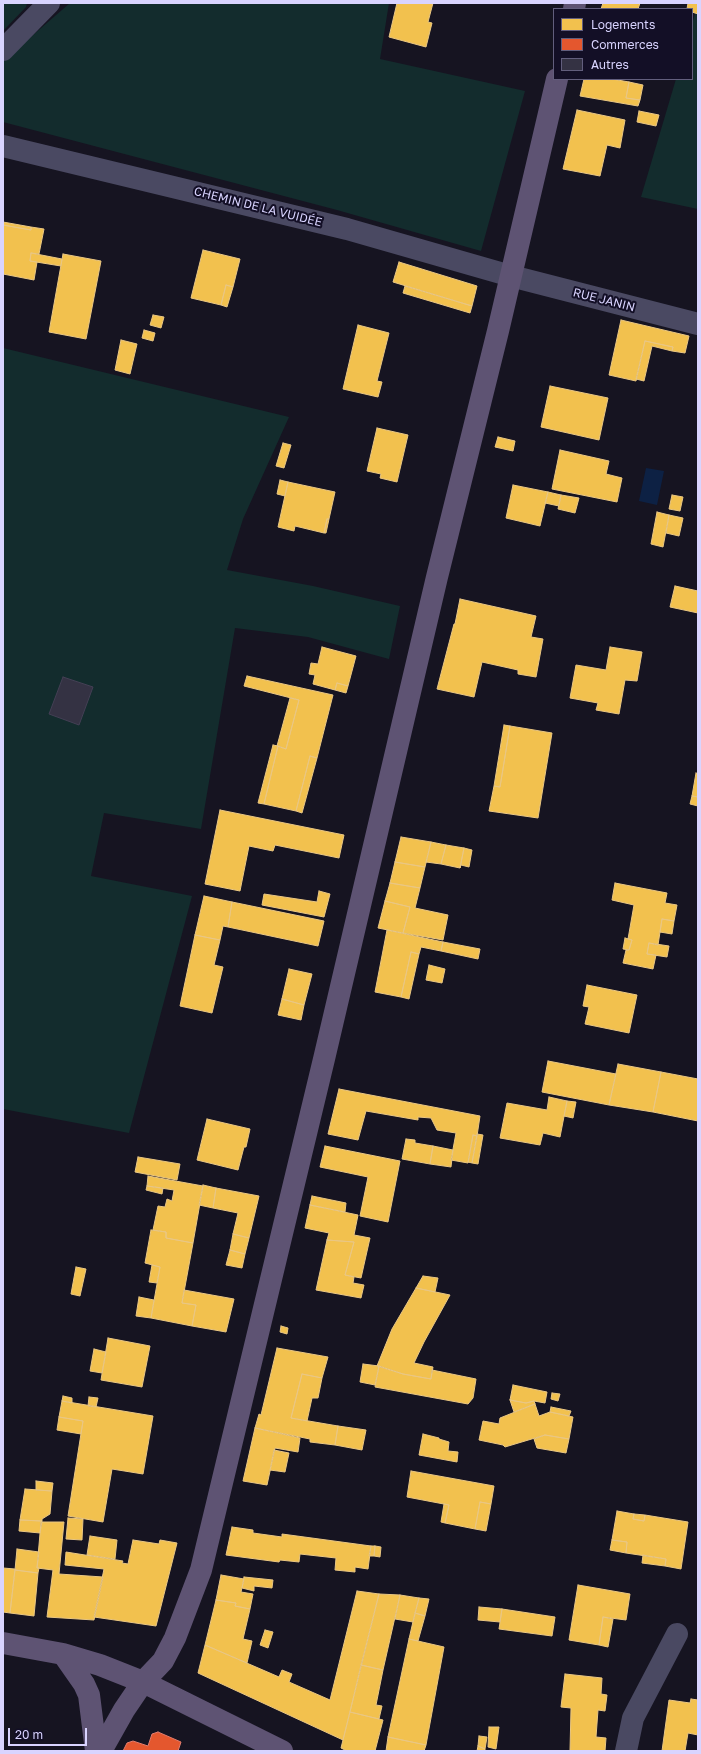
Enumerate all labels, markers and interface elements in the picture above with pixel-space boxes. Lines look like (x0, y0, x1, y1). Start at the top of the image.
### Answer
legend (553, 8, 693, 80)
text: Logements (591, 17, 655, 32)
text: Commerces (591, 37, 659, 52)
text: Autres (591, 57, 629, 72)
street label: CHEMIN DE LA VUIDÉE (193, 184, 323, 230)
street label: RUE JANIN (571, 285, 637, 315)
scale bar (10, 1720, 89, 1746)
text: 20 m (15, 1727, 43, 1742)

